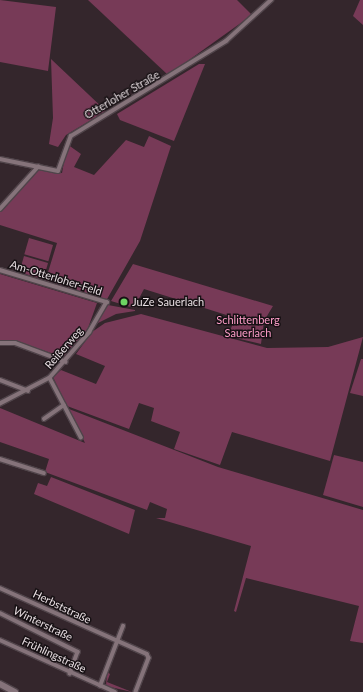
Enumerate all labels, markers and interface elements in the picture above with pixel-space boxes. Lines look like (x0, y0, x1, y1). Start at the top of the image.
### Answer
street label: Otterloher Straße (82, 68, 162, 122)
street label: Am-Otterloher-Feld (8, 258, 104, 298)
place label: JuZe Sauerlach (132, 295, 204, 309)
marker: JuZe Sauerlach (119, 297, 129, 307)
park label: Schlittenberg Sauerlach (216, 314, 280, 340)
street label: Reißerweg (42, 324, 86, 372)
street label: Herbststraße (31, 587, 93, 627)
street label: Winterstraße (11, 604, 75, 644)
street label: Frühlingstraße (20, 634, 88, 676)

